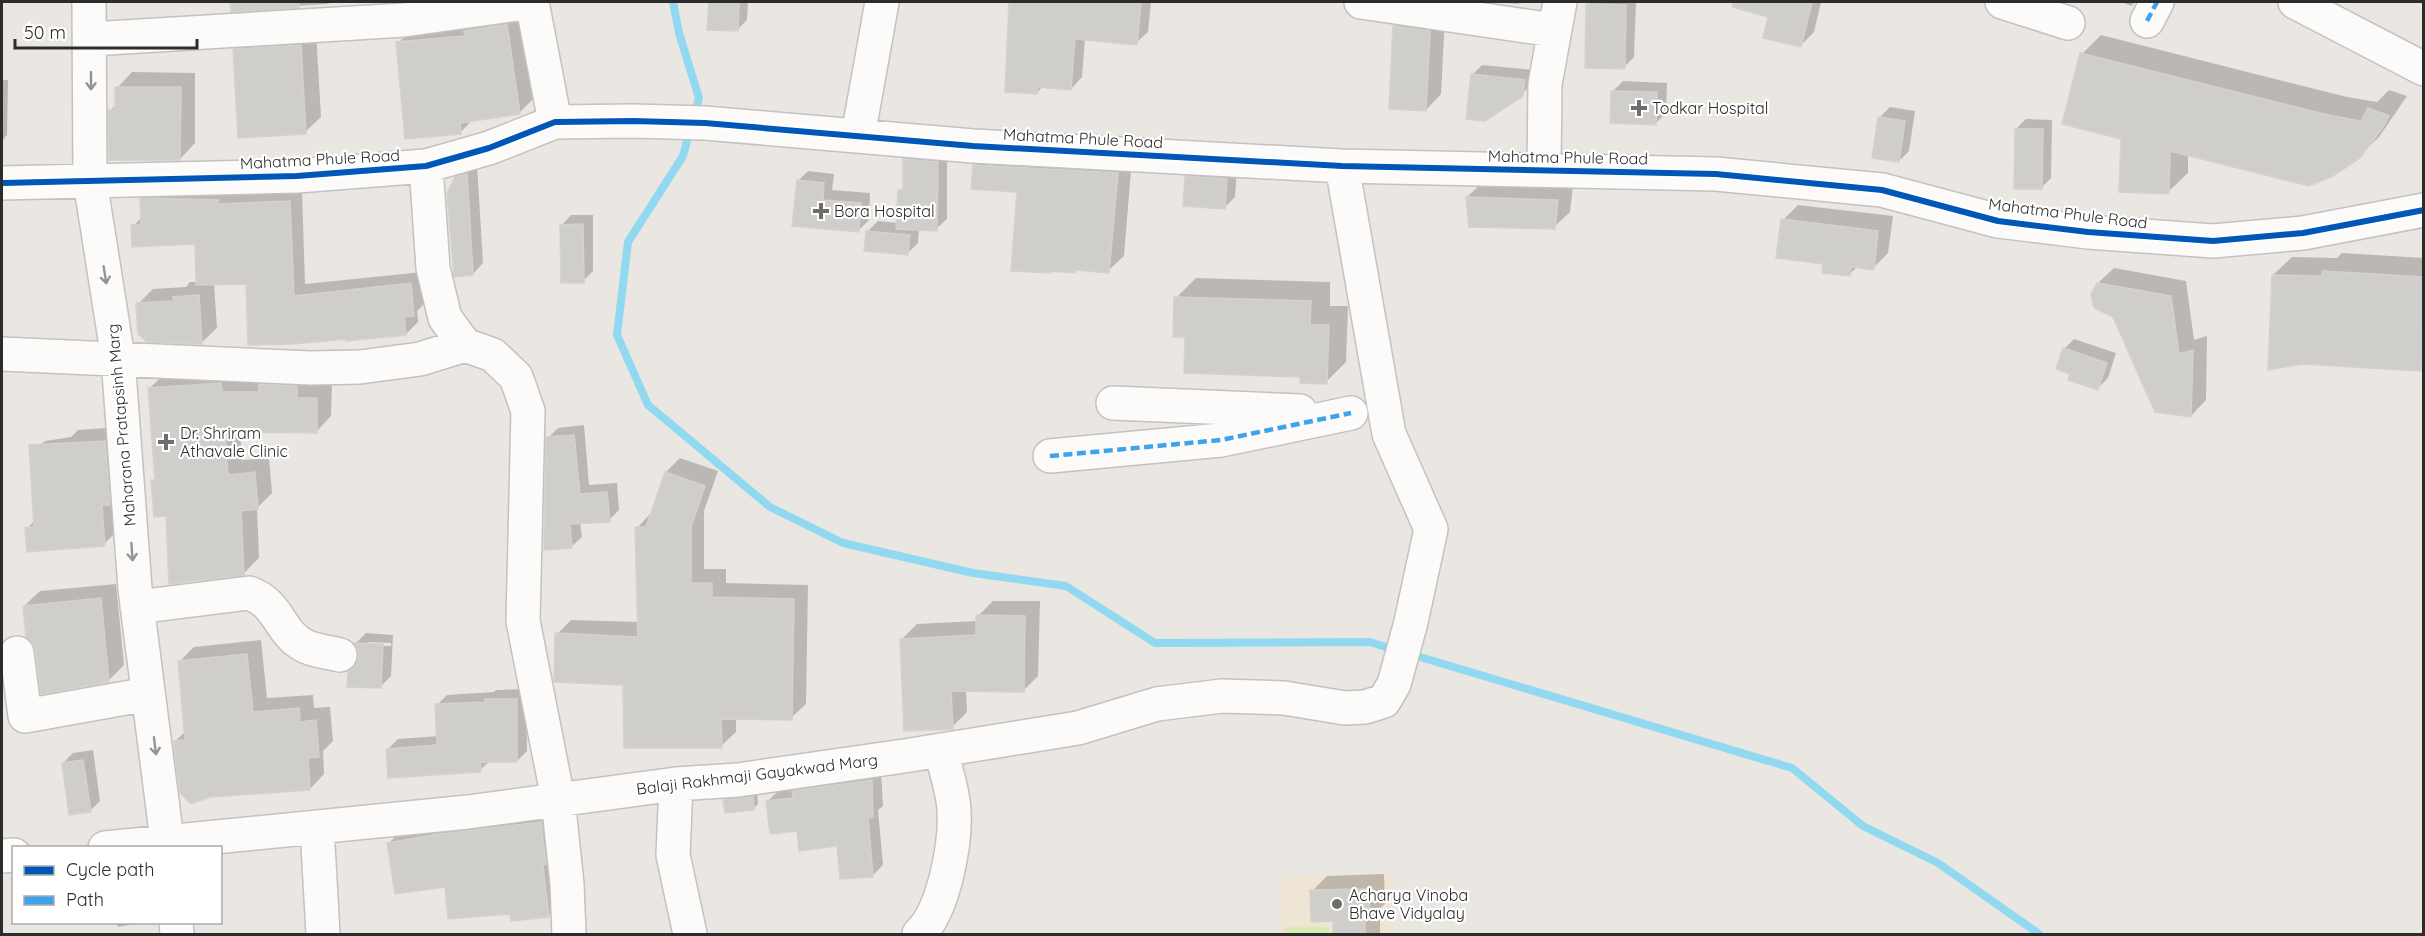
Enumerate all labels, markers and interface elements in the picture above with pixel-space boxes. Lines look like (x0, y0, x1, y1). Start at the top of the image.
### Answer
scale bar (15, 12, 196, 50)
text: 50 m (24, 21, 66, 44)
one-way arrow (85, 70, 97, 90)
place label: Todkar Hospital (1652, 98, 1768, 118)
marker: Todkar Hospital (1630, 99, 1648, 117)
street label: Mahatma Phule Road (1003, 124, 1163, 152)
street label: Mahatma Phule Road (240, 145, 400, 173)
street label: Mahatma Phule Road (1488, 146, 1648, 168)
street label: Mahatma Phule Road (1987, 193, 2149, 233)
place label: Bora Hospital (834, 201, 935, 221)
marker: Bora Hospital (812, 202, 830, 220)
one-way arrow (99, 264, 110, 284)
street label: Maharana Pratapsinh Marg (102, 323, 140, 527)
place label: Dr. Shriram Athavale Clinic (180, 423, 288, 461)
marker: Dr. Shriram Athavale Clinic (157, 433, 175, 451)
one-way arrow (127, 542, 138, 562)
one-way arrow (150, 735, 161, 755)
street label: Balaji Rakhmaji Gayakwad Marg (635, 749, 879, 799)
legend (12, 846, 222, 924)
text: Cycle path (66, 858, 154, 881)
place label: Acharya Vinoba Bhave Vidyalay (1349, 885, 1468, 923)
text: Path (66, 888, 104, 911)
marker: Acharya Vinoba Bhave Vidyalay (1330, 897, 1344, 911)

